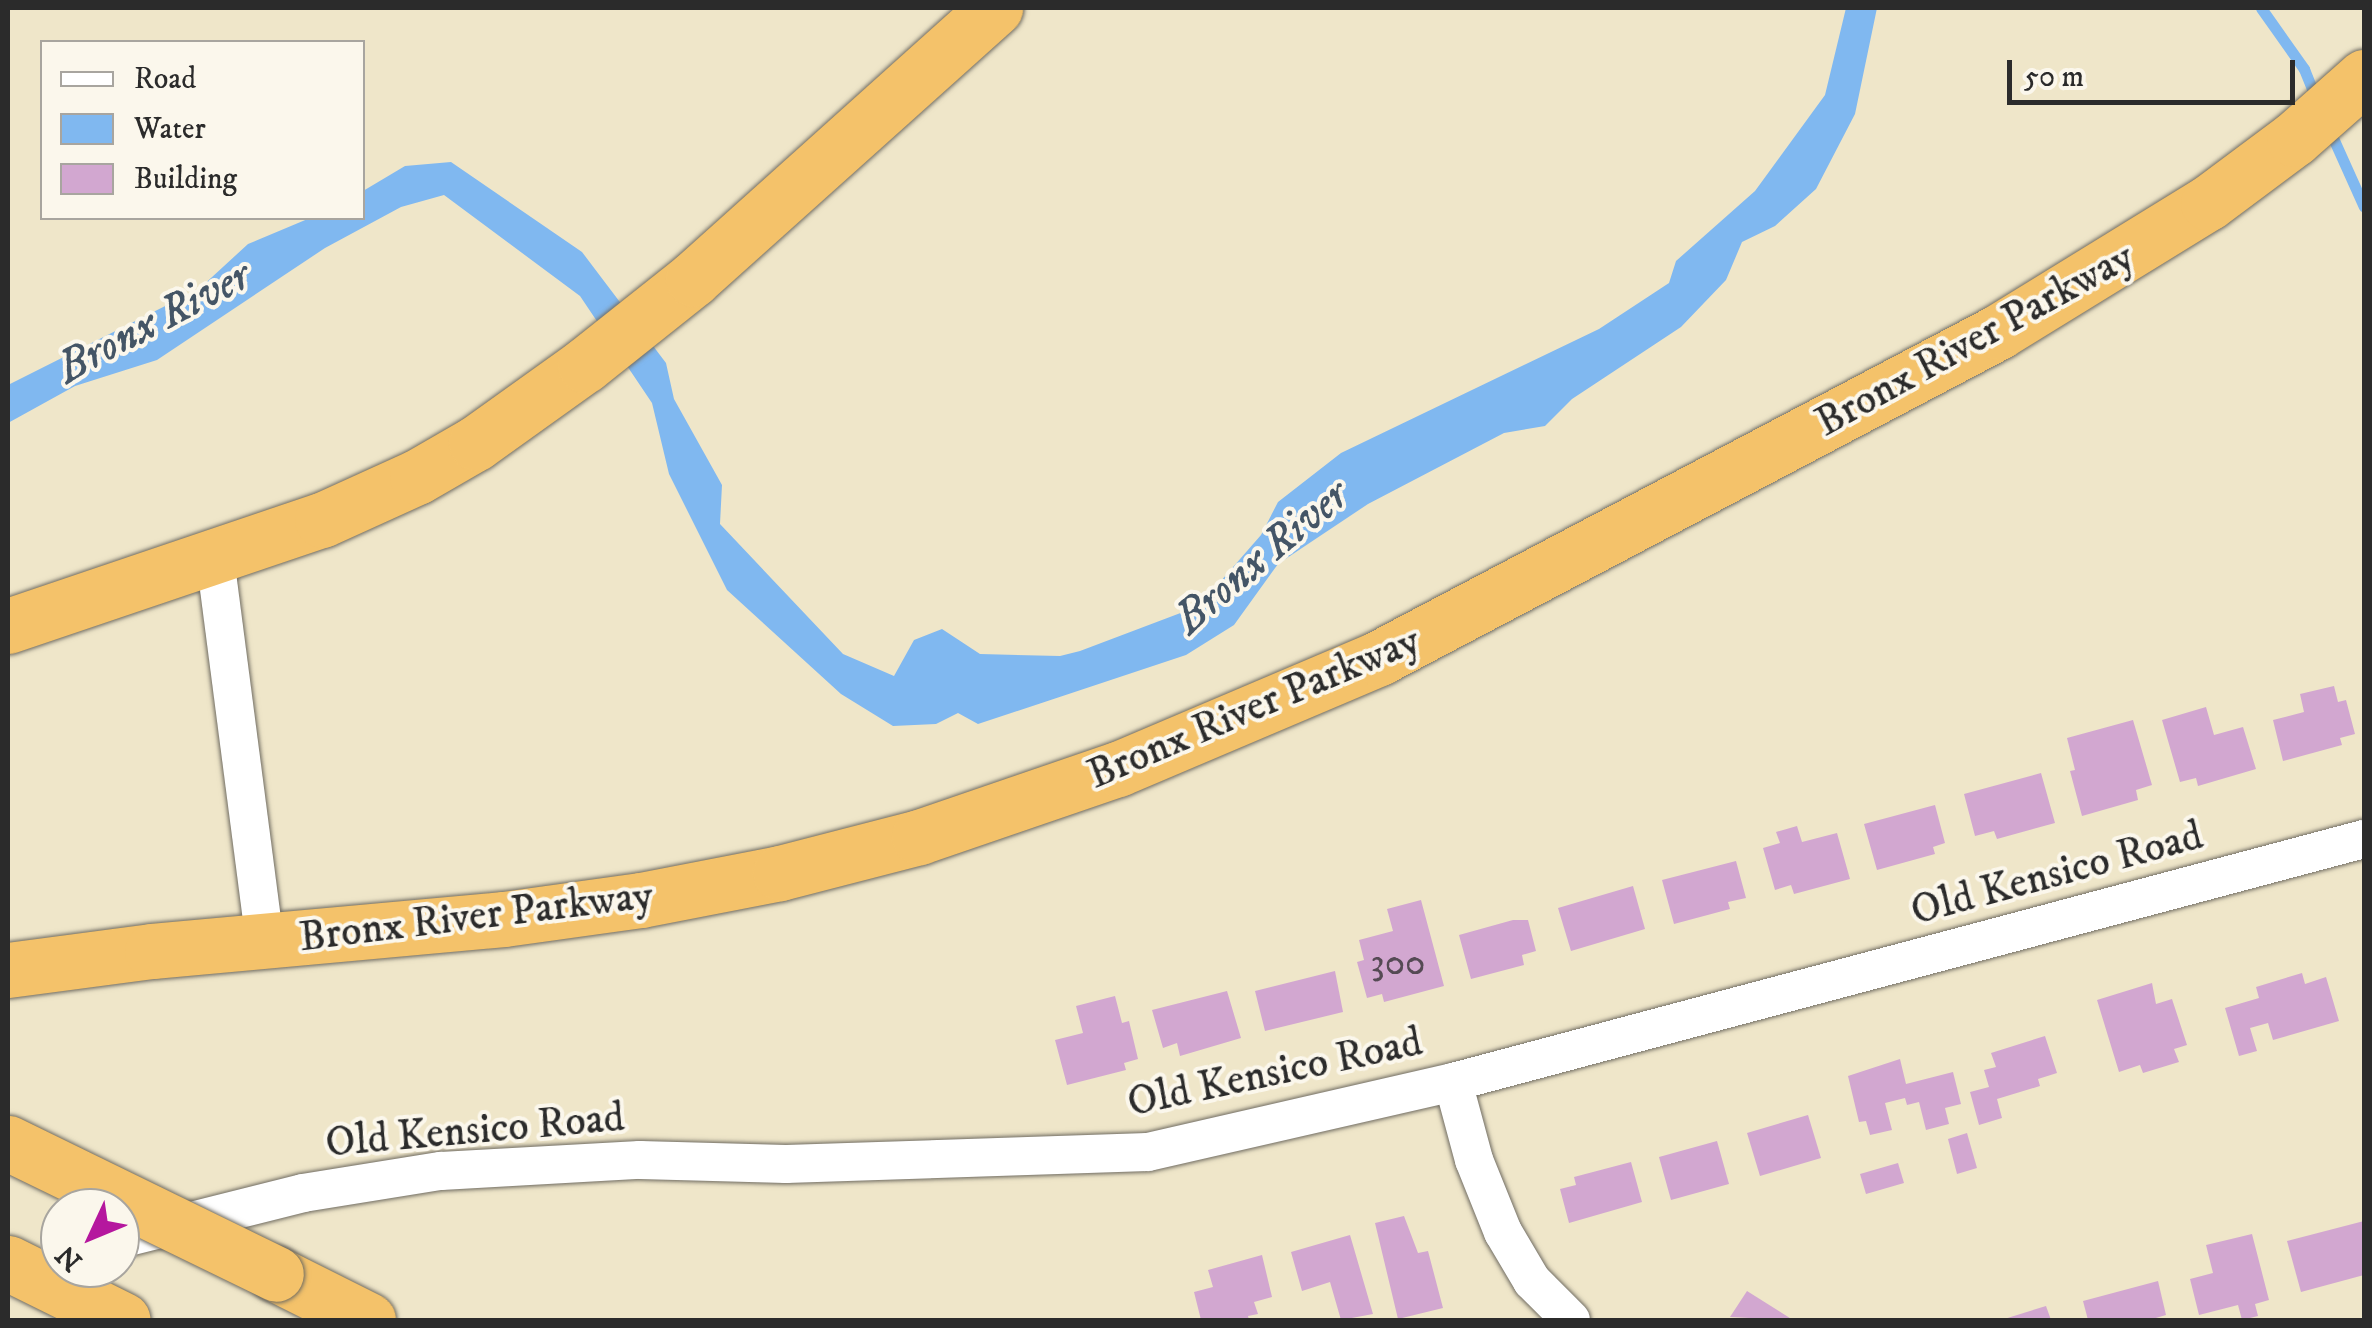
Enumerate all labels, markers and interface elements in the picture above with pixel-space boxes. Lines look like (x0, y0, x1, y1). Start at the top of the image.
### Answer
legend (40, 40, 365, 220)
scale bar (2012, 40, 2300, 102)
text: 50 m (2024, 59, 2084, 96)
text: Road (134, 61, 196, 98)
text: Water (134, 111, 206, 148)
text: Building (134, 161, 237, 198)
street label: Bronx River Parkway (1807, 232, 2143, 448)
water label: Bronx River (48, 250, 260, 396)
water label: Bronx River (1164, 470, 1360, 646)
street label: Bronx River Parkway (1080, 615, 1428, 801)
street label: Old Kensico Road (1906, 811, 2208, 937)
street label: Bronx River Parkway (296, 870, 656, 964)
house number: 300 (1370, 941, 1426, 987)
street label: Old Kensico Road (1123, 1017, 1427, 1129)
street label: Old Kensico Road (324, 1093, 626, 1169)
north arrow (40, 1188, 140, 1288)
text: N (49, 1237, 90, 1278)

